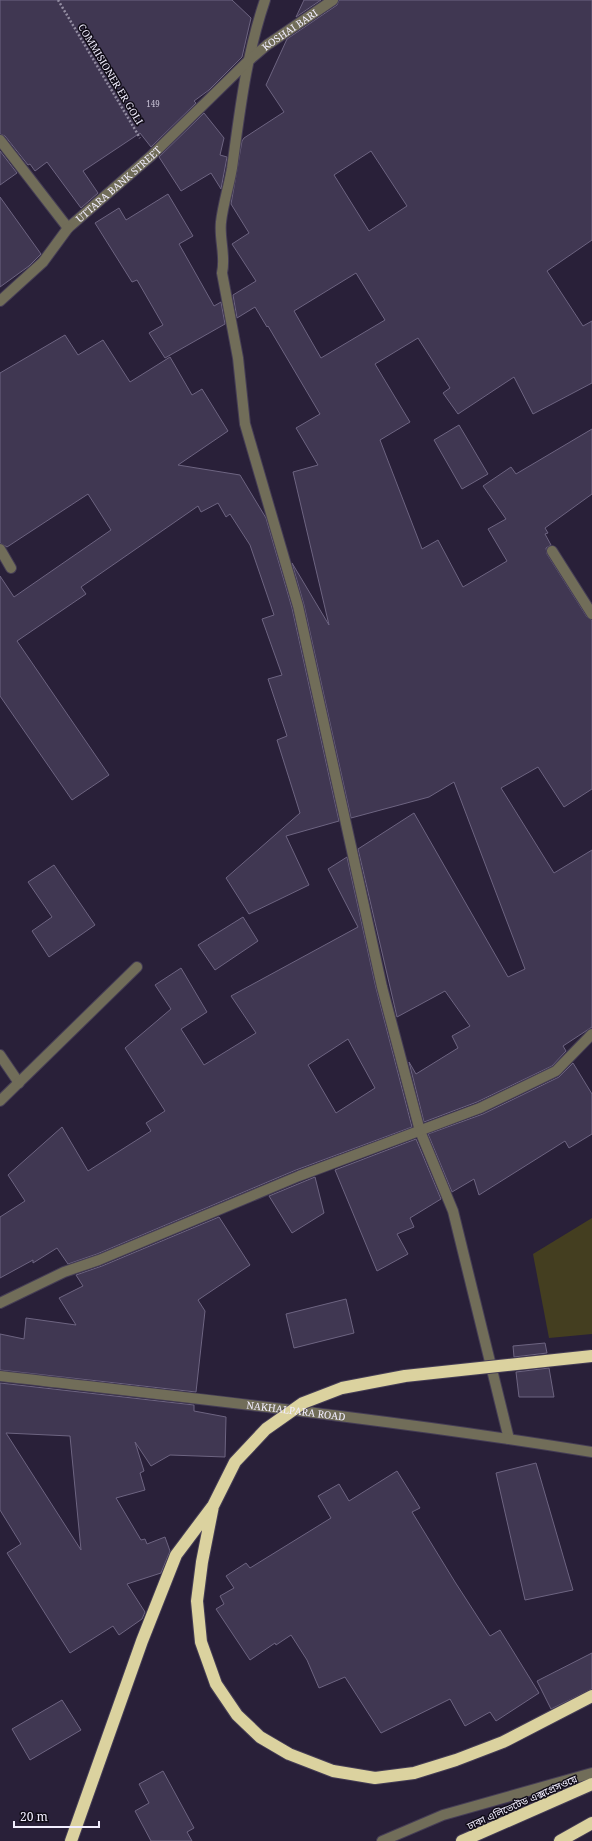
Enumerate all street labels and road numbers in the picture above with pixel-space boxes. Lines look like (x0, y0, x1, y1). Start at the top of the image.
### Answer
street label: KOSHAI BARI (259, 5, 320, 54)
street label: COMMISIONER ER GOLI (75, 21, 147, 127)
street label: UTTARA BANK STREET (73, 143, 164, 225)
street label: NAKHALPARA ROAD (246, 1398, 346, 1424)
street label: ঢাকা এলিভেটেড এক্সপ্রেসওয়ে (464, 1771, 580, 1833)

